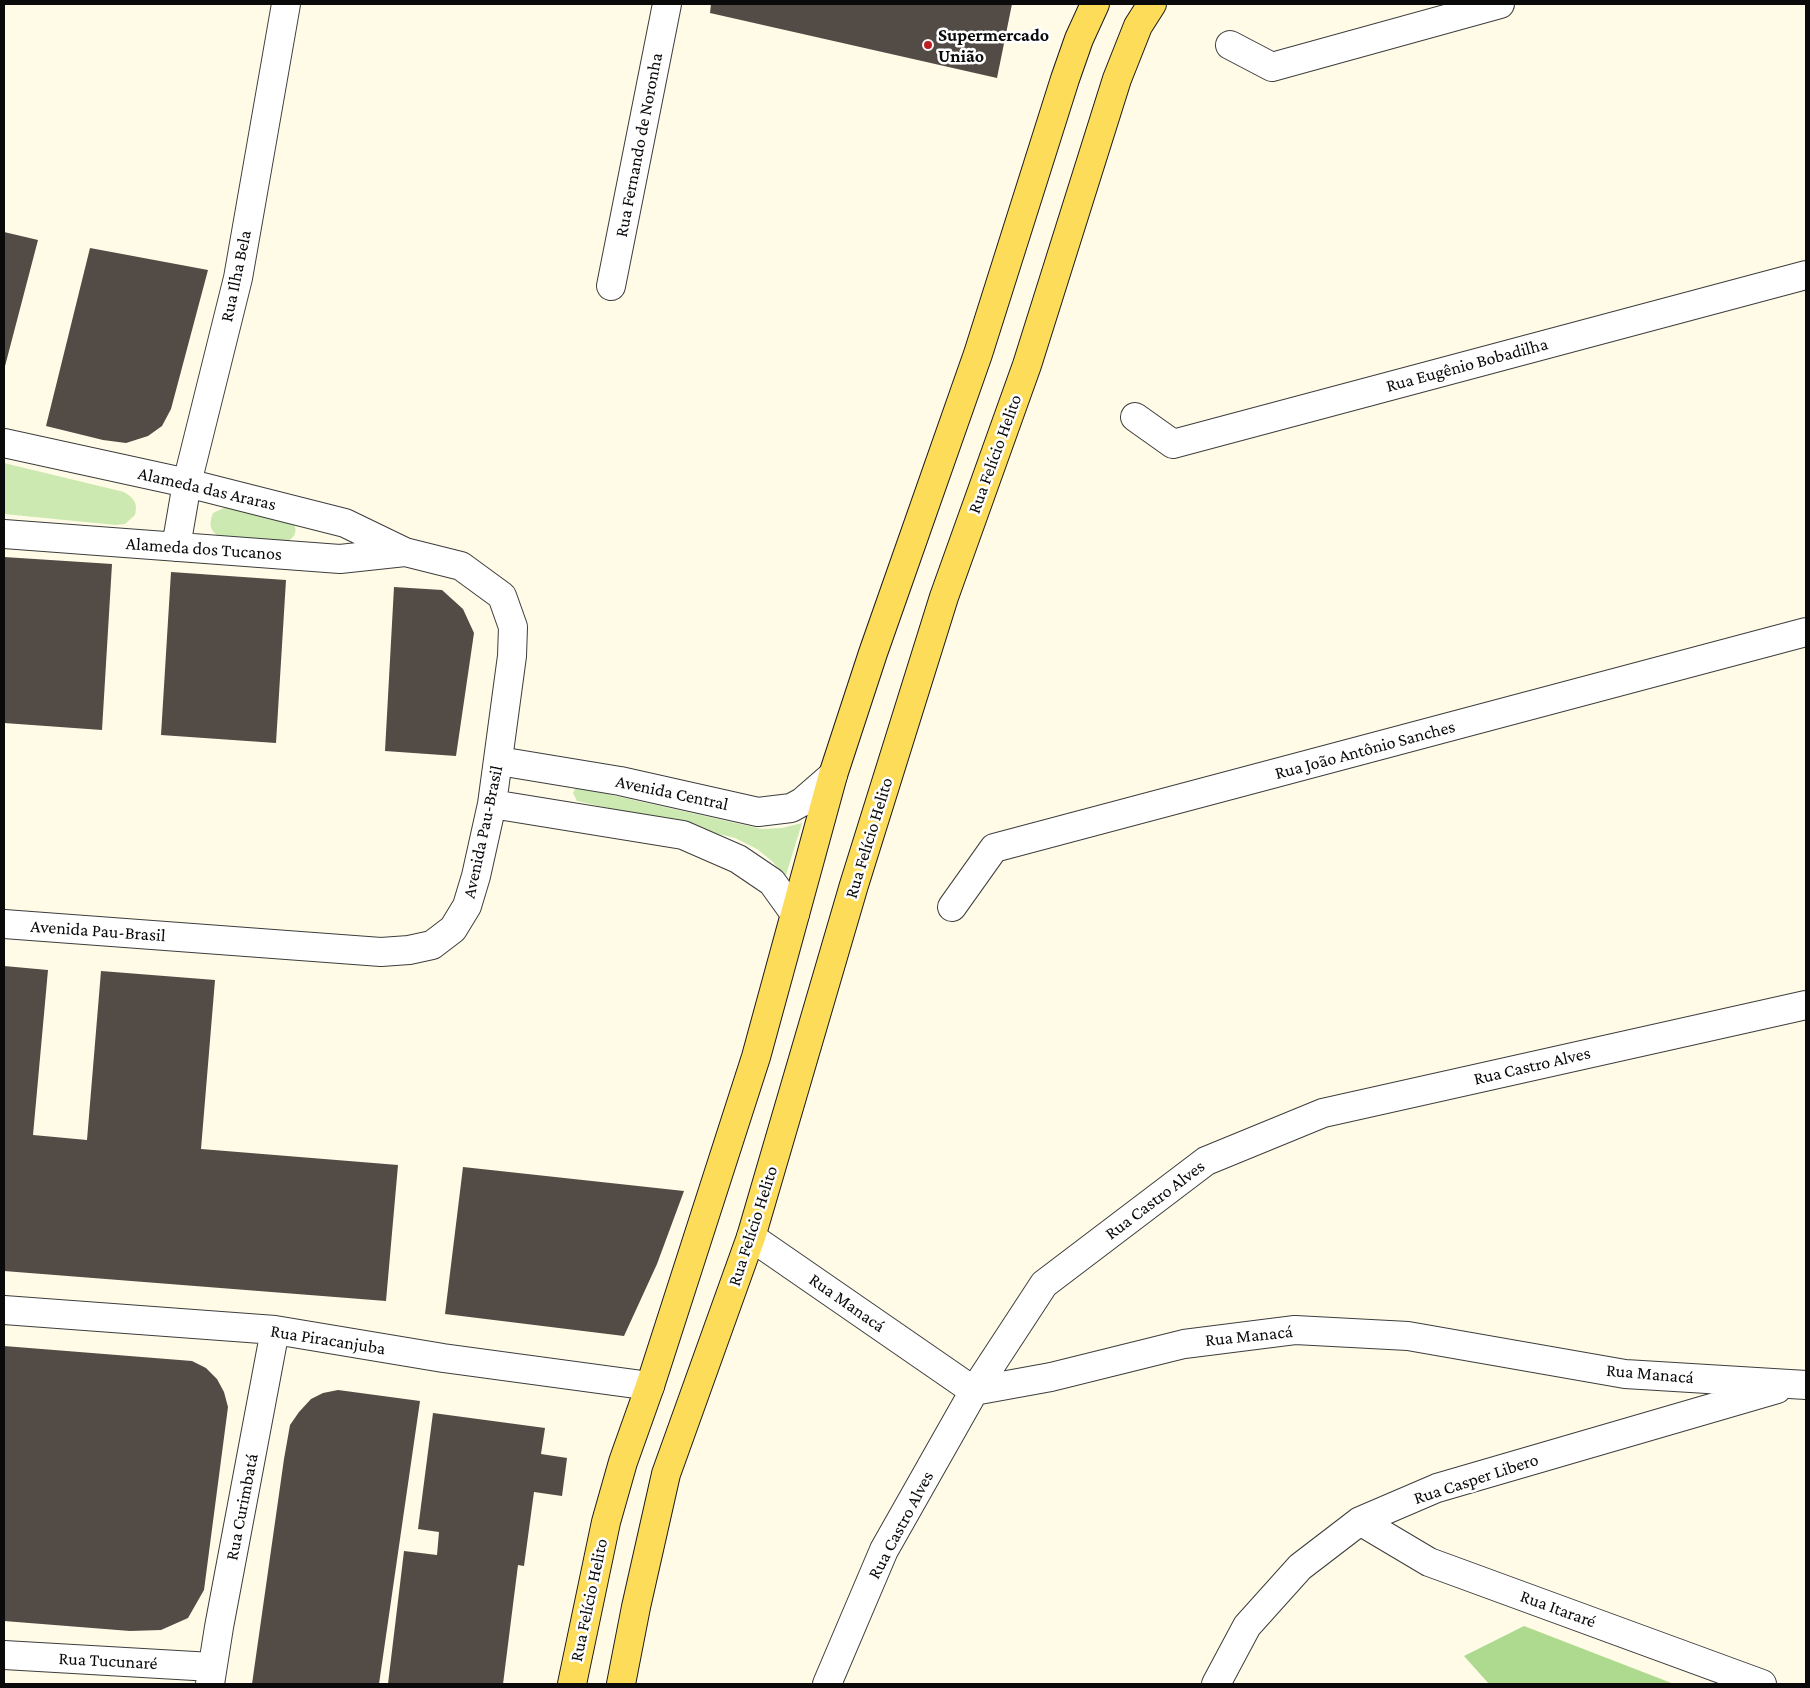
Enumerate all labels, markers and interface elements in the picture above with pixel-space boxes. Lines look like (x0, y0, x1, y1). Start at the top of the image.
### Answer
place label: Supermercado União (938, 24, 1049, 66)
marker: Supermercado União (922, 39, 934, 51)
street label: Rua Fernando de Noronha (611, 51, 667, 239)
street label: Rua Ilha Bela (216, 228, 256, 324)
street label: Rua Eugênio Bobadilha (1384, 333, 1550, 397)
street label: Rua Felício Helito (963, 391, 1027, 517)
street label: Alameda das Araras (136, 463, 278, 515)
street label: Alameda dos Tucanos (125, 533, 283, 565)
street label: Rua João Antônio Sanches (1273, 716, 1457, 784)
street label: Avenida Pau-Brasil (458, 764, 508, 900)
street label: Avenida Central (614, 771, 730, 815)
street label: Rua Felício Helito (840, 775, 898, 901)
street label: Avenida Pau-Brasil (30, 916, 166, 946)
street label: Rua Castro Alves (1471, 1042, 1593, 1090)
street label: Rua Castro Alves (1101, 1155, 1209, 1245)
street label: Rua Felício Helito (723, 1163, 783, 1289)
street label: Rua Manacá (805, 1269, 889, 1337)
street label: Rua Piracanjuba (269, 1320, 387, 1360)
street label: Rua Manacá (1204, 1321, 1294, 1351)
street label: Rua Manacá (1605, 1359, 1695, 1389)
street label: Rua Casper Libero (1411, 1449, 1541, 1509)
street label: Rua Curimbatá (221, 1452, 263, 1562)
street label: Rua Castro Alves (863, 1467, 939, 1583)
street label: Rua Felício Helito (565, 1537, 613, 1663)
street label: Rua Itararé (1517, 1585, 1599, 1633)
street label: Rua Tucunaré (58, 1648, 158, 1674)

